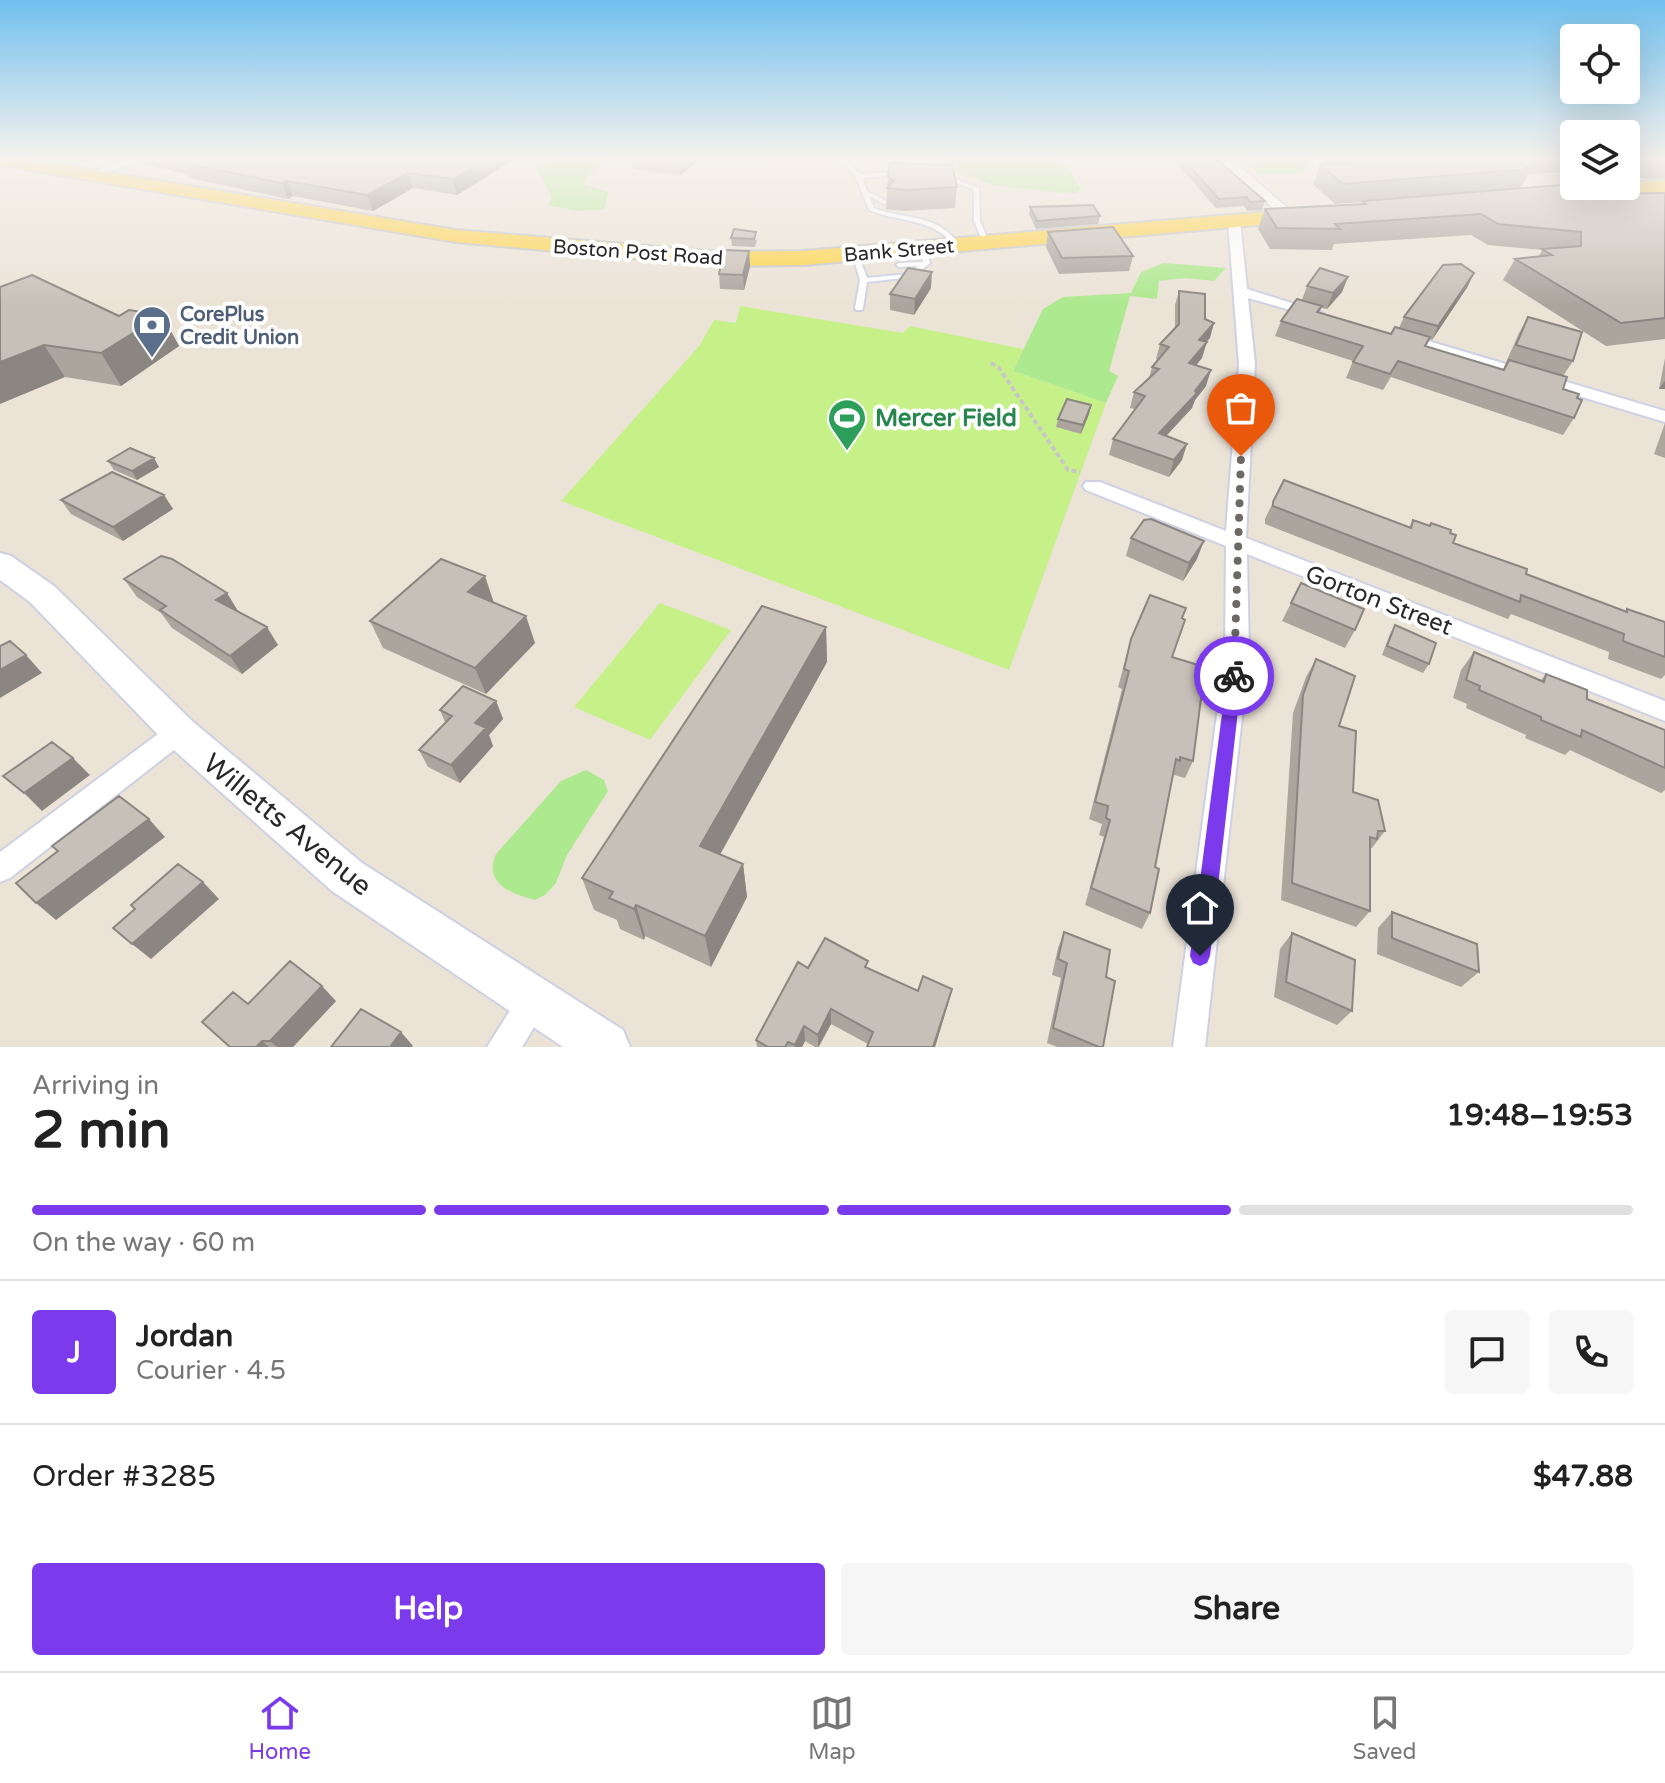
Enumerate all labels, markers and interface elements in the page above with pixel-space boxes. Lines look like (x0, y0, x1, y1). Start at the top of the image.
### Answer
map controls (1560, 24, 1640, 200)
button: locate (1560, 24, 1640, 104)
button: layers (1560, 120, 1640, 200)
street label: Bank Street (843, 234, 956, 268)
street label: Boston Post Road (552, 235, 724, 271)
place label: CorePlus Credit Union (180, 303, 299, 350)
bank icon: CorePlus Credit Union (131, 304, 173, 359)
pin (1207, 374, 1275, 456)
icon: bag (1219, 386, 1263, 430)
sports icon: Mercer Field (826, 397, 868, 452)
place label: Mercer Field (875, 404, 1017, 433)
street label: Gorton Street (1301, 559, 1456, 642)
courier (1194, 636, 1274, 716)
icon: bike (1212, 654, 1256, 698)
street label: Willetts Avenue (196, 746, 379, 903)
pin (1166, 874, 1234, 956)
icon: home (1178, 886, 1222, 930)
text: Arriving in (32, 1070, 159, 1101)
text: 19:48–19:53 (1446, 1097, 1633, 1134)
text: 2 min (32, 1099, 171, 1162)
text: On the way · 60 m (32, 1227, 255, 1258)
button: chat (1445, 1310, 1529, 1394)
button: phone (1549, 1310, 1633, 1394)
text: Jordan (136, 1318, 233, 1355)
text: J (67, 1334, 81, 1371)
text: Courier · 4.5 (136, 1355, 286, 1386)
text: Order #3285 (32, 1458, 216, 1495)
text: $47.88 (1533, 1458, 1633, 1495)
button: Help (32, 1563, 825, 1655)
button: Share (841, 1563, 1633, 1655)
tab: Home (249, 1691, 311, 1765)
tab: Map (808, 1691, 856, 1765)
tab: Saved (1353, 1691, 1416, 1765)

